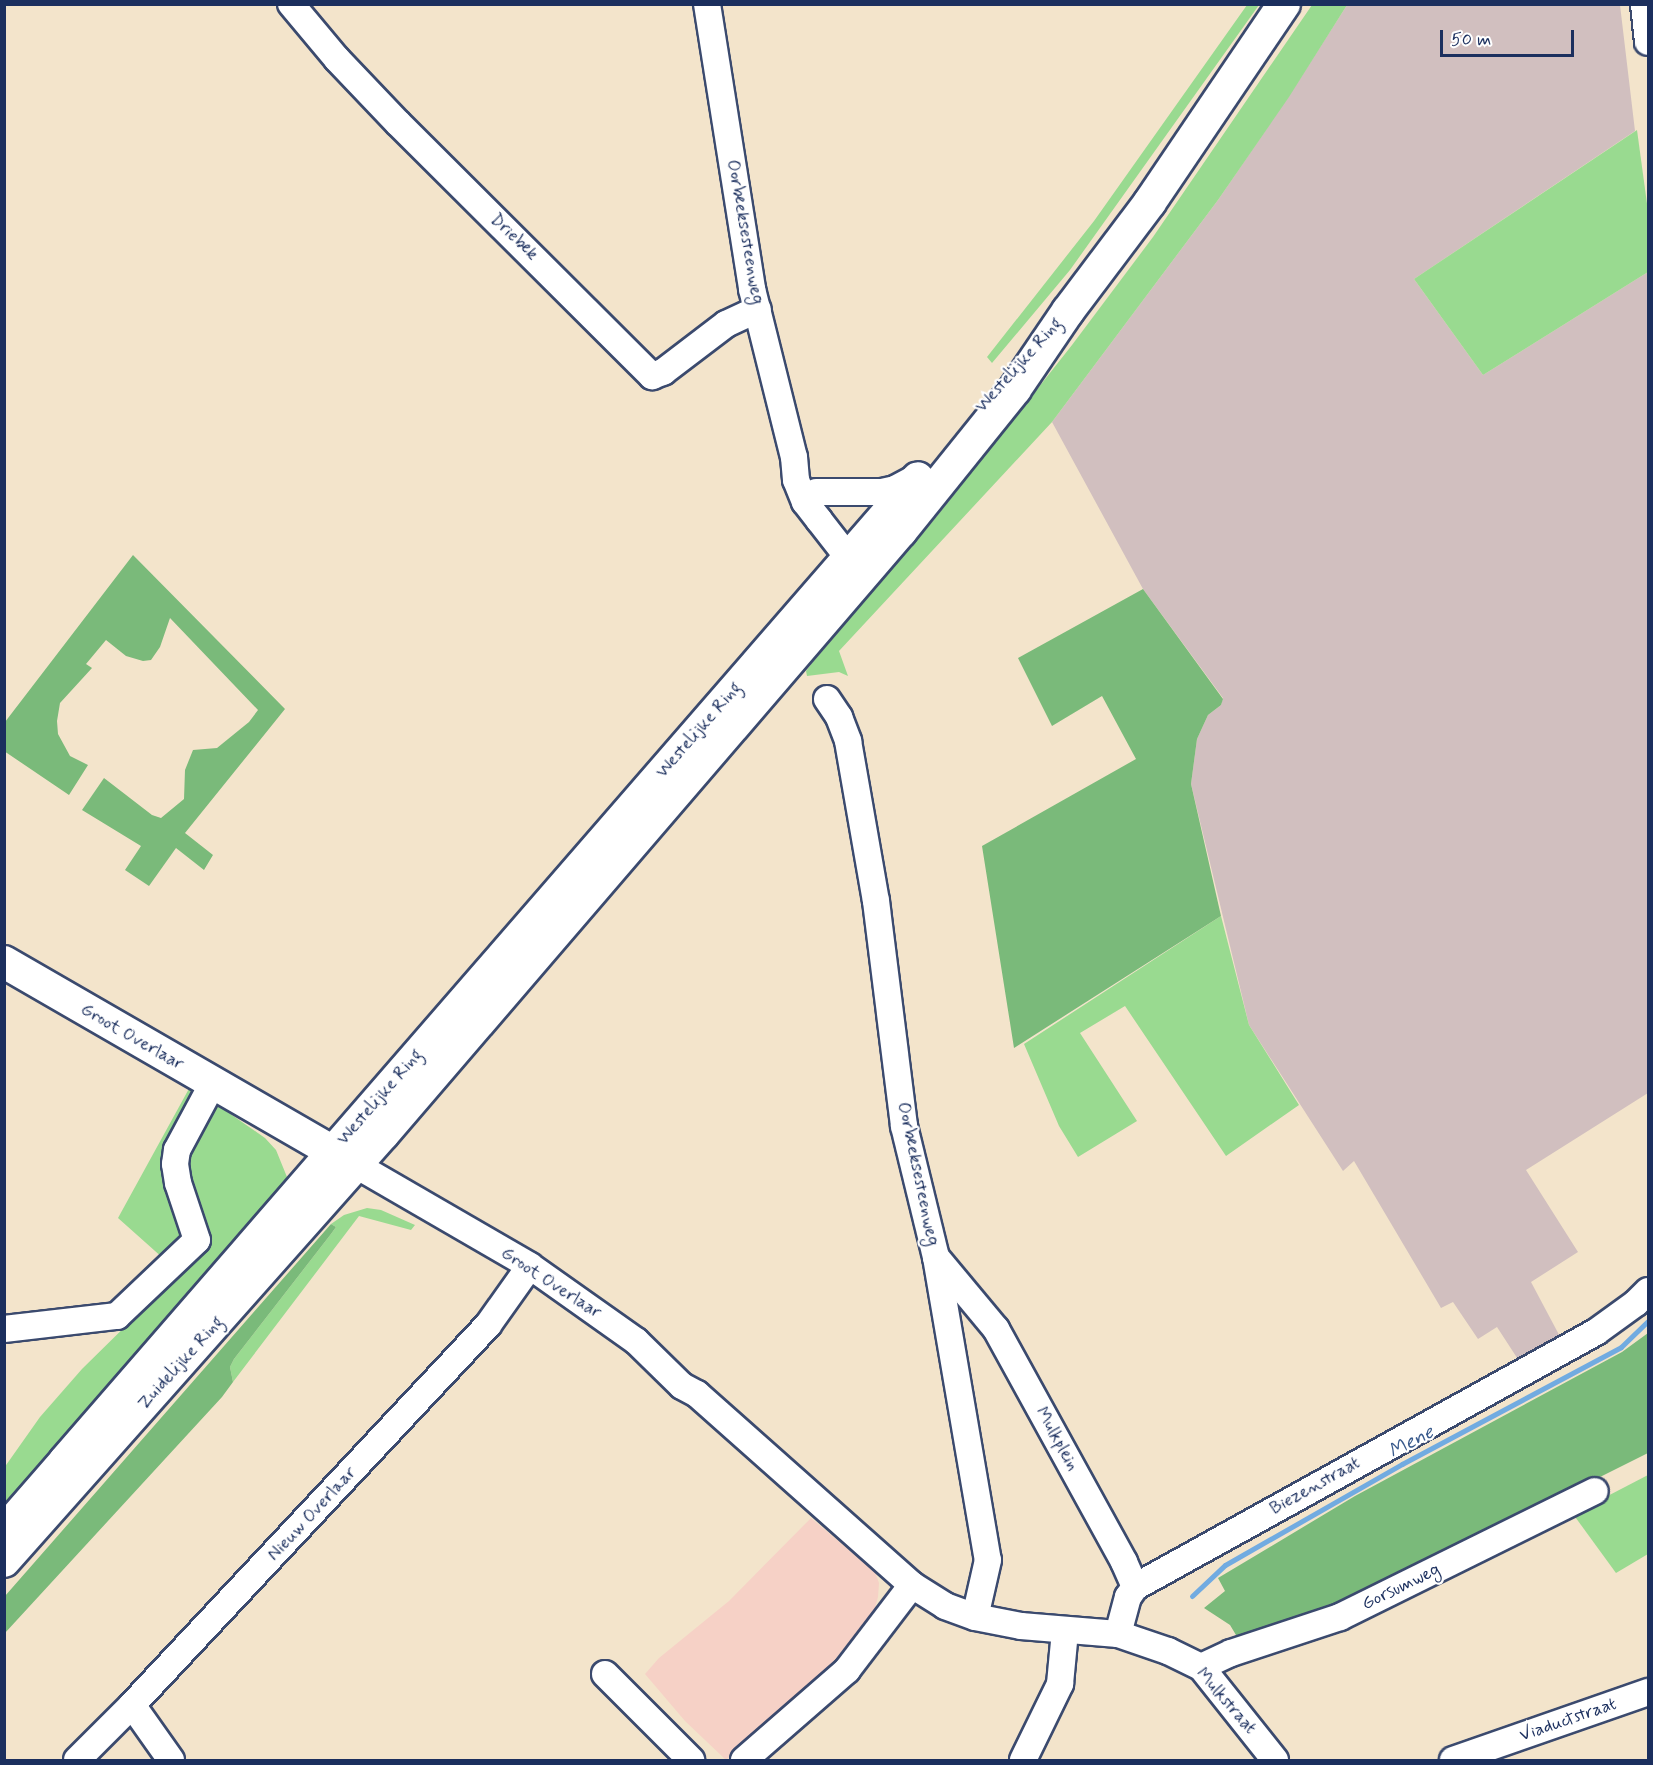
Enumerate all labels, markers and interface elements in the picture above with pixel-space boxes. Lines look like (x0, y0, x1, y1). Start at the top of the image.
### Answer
scale bar (1443, 18, 1576, 56)
text: 50 m (1451, 28, 1491, 52)
street label: Oorbeeksesteenweg (722, 158, 768, 306)
street label: Driebek (485, 209, 543, 265)
street label: Westelijke Ring (971, 313, 1067, 417)
street label: Westelijke Ring (652, 678, 746, 782)
street label: Groot Overlaar (77, 999, 187, 1075)
street label: Westelijke Ring (333, 1045, 427, 1149)
street label: Oorbeeksesteenweg (892, 1100, 944, 1248)
street label: Groot Overlaar (497, 1243, 605, 1323)
street label: Zuidelijke Ring (134, 1312, 228, 1414)
street label: Mulkplein (1031, 1403, 1083, 1475)
water label: Mene (1384, 1420, 1438, 1464)
street label: Biezenstraat (1266, 1452, 1364, 1520)
street label: Nieuw Overlaar (264, 1463, 360, 1565)
street label: Gorsumweg (1358, 1559, 1444, 1615)
street label: Mulkstraat (1191, 1663, 1261, 1739)
street label: Viaductstraat (1517, 1693, 1619, 1747)

